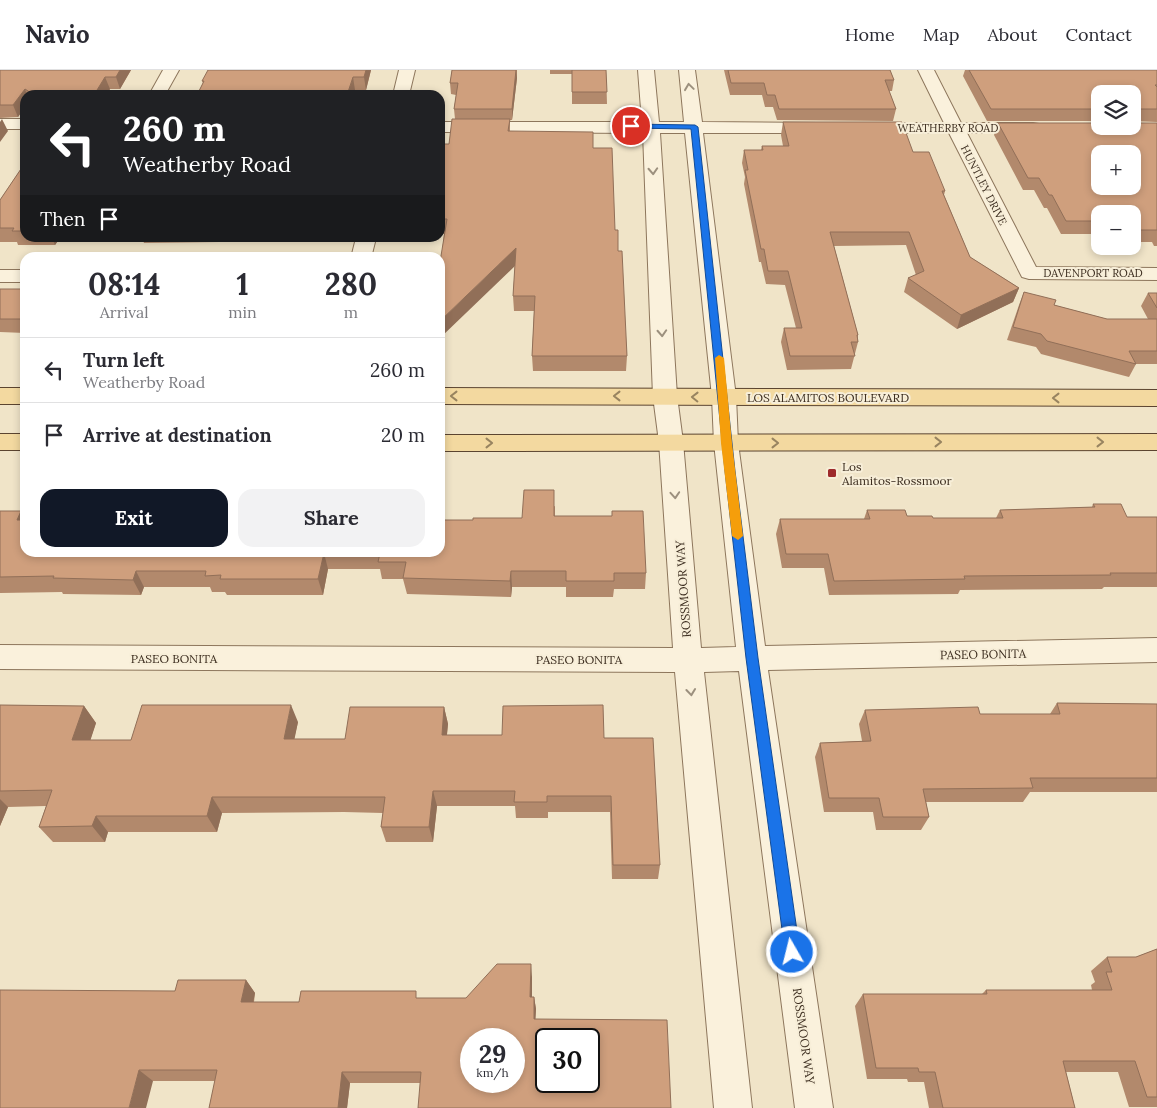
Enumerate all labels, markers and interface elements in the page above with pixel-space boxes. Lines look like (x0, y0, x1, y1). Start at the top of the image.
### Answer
text: Navio (25, 19, 90, 50)
text: Home (845, 23, 895, 46)
text: Map (923, 23, 959, 46)
text: About (987, 23, 1037, 46)
text: Contact (1065, 23, 1132, 46)
one-way arrow (684, 83, 695, 91)
map controls (1091, 85, 1141, 255)
button: layers (1091, 85, 1141, 135)
pin (610, 105, 652, 147)
text: 260 m (123, 106, 225, 151)
icon: left (40, 110, 105, 175)
icon: arrive (617, 112, 645, 140)
street label: WEATHERBY ROAD (898, 121, 998, 135)
street label: HUNTLEY DRIVE (958, 143, 1010, 228)
button: + (1091, 145, 1141, 195)
text: Weatherby Road (123, 150, 291, 178)
one-way arrow (648, 167, 659, 175)
icon: arrive (95, 205, 123, 233)
button: − (1091, 205, 1141, 255)
text: Then (40, 207, 85, 231)
text: 08:14 (88, 265, 160, 303)
text: 1 (236, 265, 249, 303)
text: 280 (325, 265, 377, 303)
street label: DAVENPORT ROAD (1043, 266, 1143, 280)
text: Arrival (100, 302, 149, 322)
text: min (228, 302, 257, 322)
text: m (344, 302, 358, 322)
one-way arrow (657, 330, 667, 337)
text: Turn left (83, 348, 164, 372)
icon: left (40, 356, 68, 384)
text: 260 m (370, 358, 425, 382)
text: Weatherby Road (83, 372, 205, 392)
street label: LOS ALAMITOS BOULEVARD (747, 390, 909, 405)
one-way arrow (450, 391, 458, 401)
one-way arrow (612, 391, 620, 401)
one-way arrow (690, 392, 698, 402)
one-way arrow (1052, 393, 1060, 403)
icon: arrive (40, 421, 68, 449)
text: Arrive at destination (83, 423, 272, 447)
text: 20 m (381, 423, 425, 447)
one-way arrow (934, 437, 942, 447)
one-way arrow (1096, 437, 1104, 447)
one-way arrow (485, 438, 493, 448)
one-way arrow (772, 438, 779, 448)
place label: Los Alamitos-Rossmoor (841, 459, 953, 488)
marker: Los Alamitos-Rossmoor (826, 467, 838, 479)
button: Exit (40, 489, 228, 547)
button: Share (238, 489, 425, 547)
one-way arrow (670, 491, 681, 499)
street label: ROSSMOOR WAY (672, 540, 694, 638)
street label: PASEO BONITA (940, 646, 1027, 662)
street label: PASEO BONITA (131, 651, 218, 666)
street label: PASEO BONITA (536, 652, 623, 667)
one-way arrow (686, 688, 697, 696)
position arrow (765, 925, 817, 977)
street label: ROSSMOOR WAY (790, 987, 818, 1086)
speed limit sign: 30 (535, 1028, 600, 1093)
text: 29 (479, 1038, 506, 1070)
text: km/h (476, 1065, 509, 1080)

